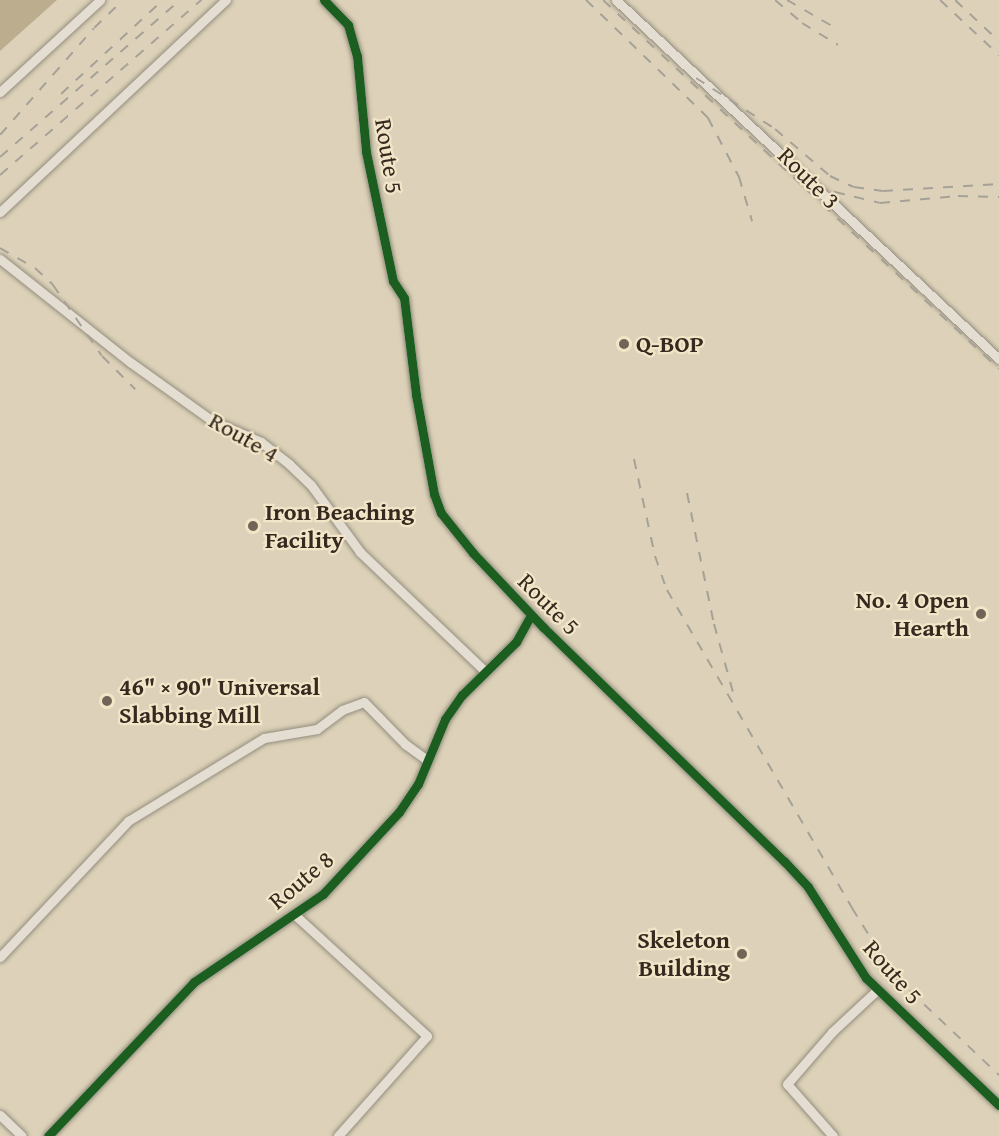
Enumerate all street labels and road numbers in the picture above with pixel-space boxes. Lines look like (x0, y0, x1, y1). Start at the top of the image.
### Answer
street label: Route 5 (369, 116, 409, 196)
street label: Route 3 (772, 141, 846, 215)
street label: Route 4 (204, 406, 284, 468)
street label: Route 5 (512, 567, 586, 641)
street label: Route 8 (263, 845, 339, 915)
street label: Route 5 (857, 934, 929, 1010)

